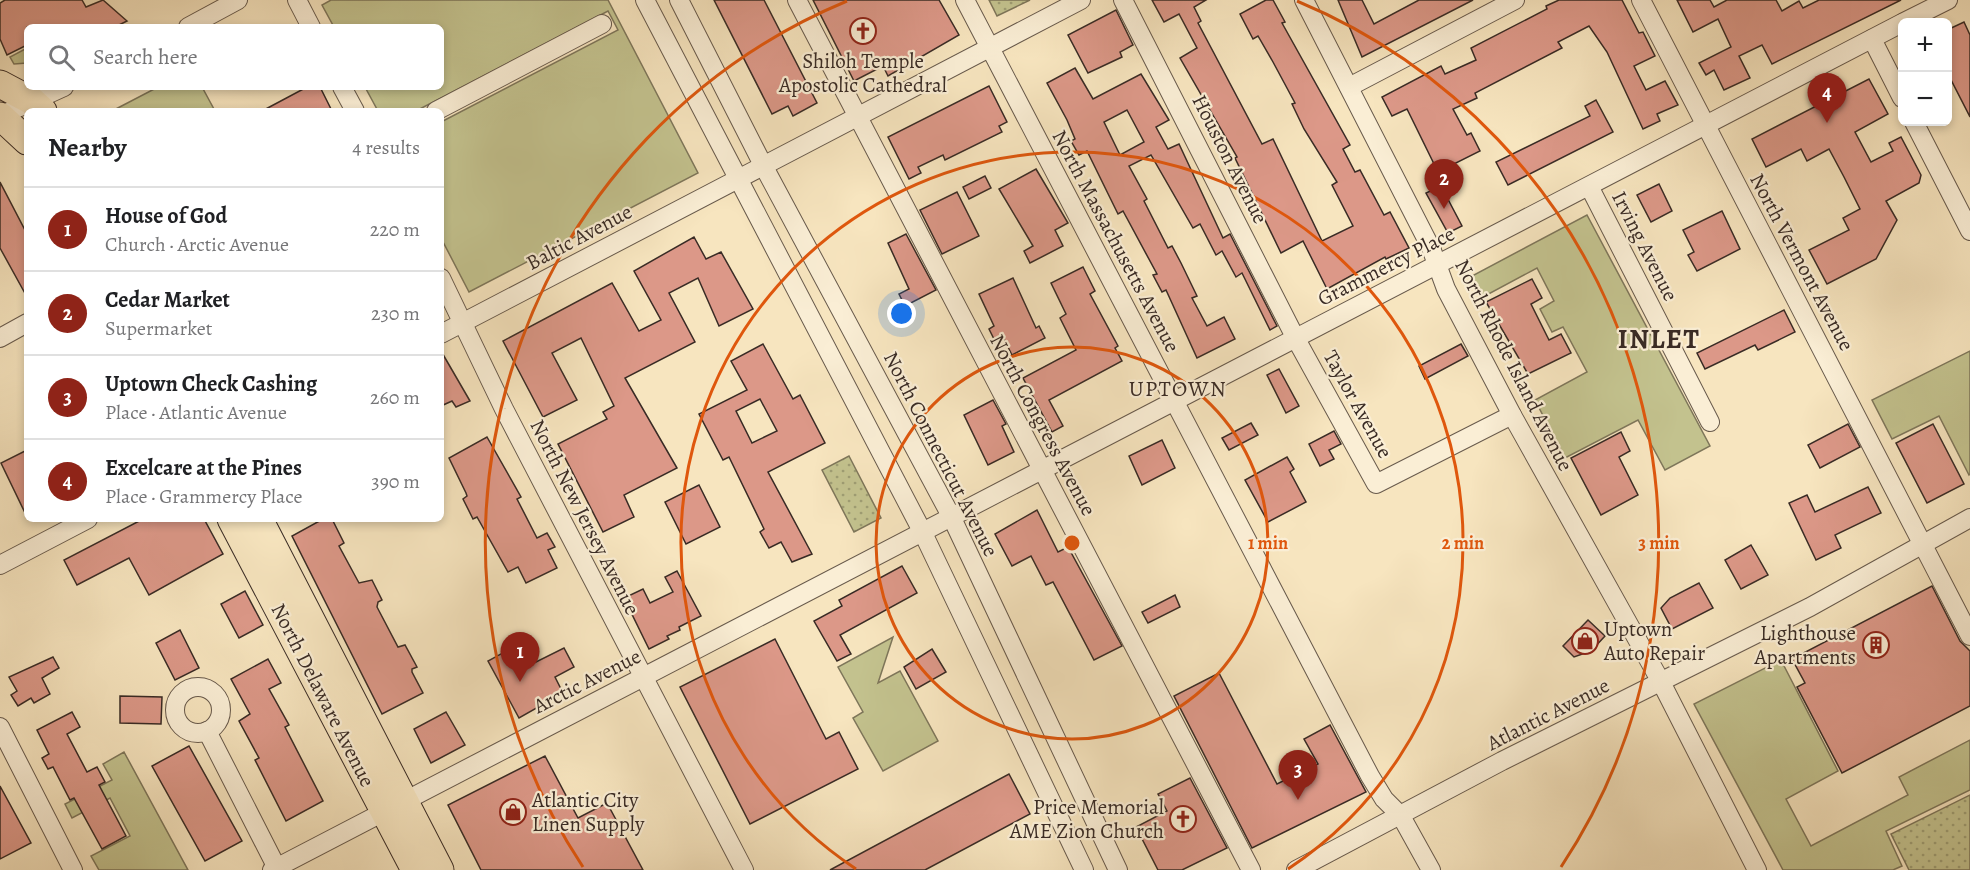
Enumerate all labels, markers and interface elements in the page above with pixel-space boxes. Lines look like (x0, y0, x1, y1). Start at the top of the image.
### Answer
church icon: Shiloh Temple Apostolic Cathedral (848, 16, 878, 46)
map controls (1898, 18, 1952, 126)
button: + (1898, 18, 1952, 72)
search box (24, 24, 444, 90)
icon: search (45, 41, 78, 74)
text: Search here (93, 42, 198, 72)
place label: Shiloh Temple Apostolic Cathedral (778, 47, 947, 99)
button: − (1898, 72, 1952, 126)
pin: 4 (1808, 74, 1846, 123)
street label: Houston Avenue (1185, 90, 1275, 228)
street label: North Massachusetts Avenue (1045, 125, 1187, 357)
text: Nearby (48, 130, 127, 165)
text: 4 results (352, 134, 420, 161)
pin: 2 (1424, 160, 1464, 209)
street label: North Vermont Avenue (1743, 168, 1861, 356)
street label: Irving Avenue (1605, 186, 1685, 306)
street label: Baltic Avenue (521, 197, 637, 277)
text: House of God (105, 201, 227, 231)
text: 1 (64, 216, 71, 243)
text: 220 m (370, 216, 420, 243)
street label: Grammercy Place (1313, 219, 1459, 313)
text: Church · Arctic Avenue (105, 231, 289, 258)
street label: North Rhode Island Avenue (1448, 254, 1580, 476)
text: Cedar Market (105, 285, 230, 315)
your location (887, 299, 916, 328)
text: 2 (63, 300, 72, 327)
text: 230 m (371, 300, 420, 327)
text: Supermarket (105, 315, 212, 342)
district label: INLET (1618, 321, 1700, 357)
street label: North Congress Avenue (983, 329, 1103, 521)
street label: Taylor Avenue (1317, 345, 1399, 463)
street label: North Connecticut Avenue (877, 347, 1005, 561)
text: Uptown Check Cashing (105, 369, 317, 399)
district label: UPTOWN (1129, 374, 1227, 404)
text: 3 (63, 384, 72, 411)
text: 260 m (370, 384, 420, 411)
text: Place · Atlantic Avenue (105, 399, 287, 426)
street label: North New Jersey Avenue (524, 414, 646, 620)
text: Excelcare at the Pines (105, 453, 302, 483)
text: 4 (63, 468, 72, 495)
text: 390 m (371, 468, 420, 495)
text: Place · Grammercy Place (105, 483, 302, 510)
text: 1 min (1248, 531, 1288, 555)
text: 2 min (1442, 531, 1484, 555)
text: 3 min (1638, 531, 1680, 555)
centre of rings (1062, 533, 1082, 553)
street label: North Delaware Avenue (265, 598, 381, 792)
place label: Uptown Auto Repair (1603, 615, 1705, 667)
place label: Lighthouse Apartments (1754, 619, 1856, 671)
shop icon: Uptown Auto Repair (1570, 626, 1600, 656)
building icon: Lighthouse Apartments (1861, 630, 1891, 660)
pin: 1 (500, 632, 540, 682)
street label: Arctic Avenue (528, 642, 646, 720)
street label: Atlantic Avenue (1481, 671, 1614, 757)
pin: 3 (1278, 750, 1318, 800)
place label: Atlantic City Linen Supply (531, 786, 645, 838)
place label: Price Memorial AME Zion Church (1009, 793, 1164, 845)
shop icon: Atlantic City Linen Supply (498, 797, 528, 827)
church icon: Price Memorial AME Zion Church (1168, 804, 1198, 834)

